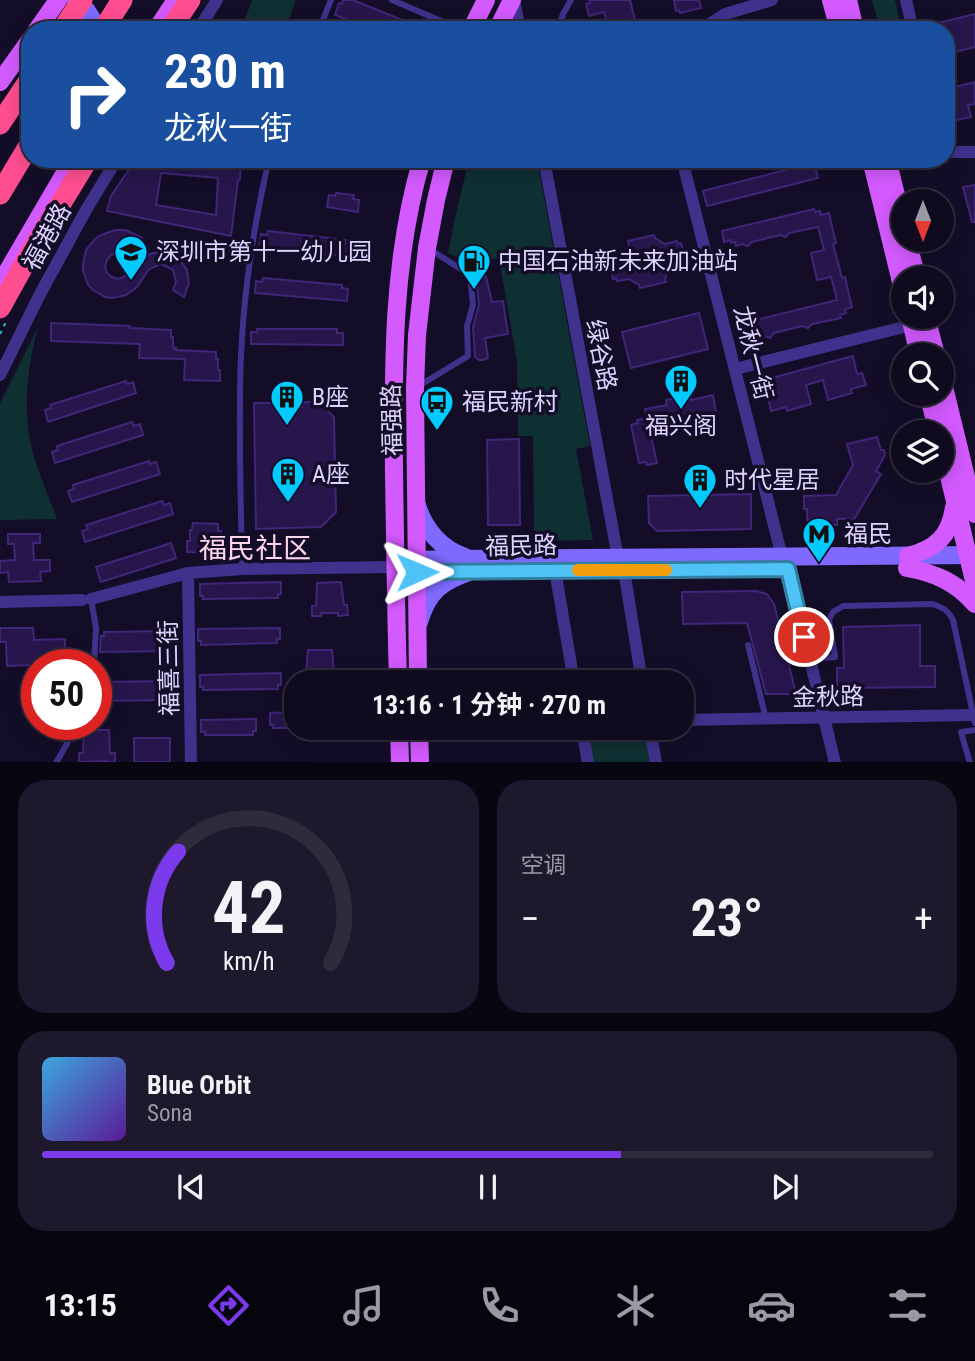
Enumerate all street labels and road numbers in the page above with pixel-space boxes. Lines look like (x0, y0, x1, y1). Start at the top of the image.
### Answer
street label: 福港路 (17, 199, 77, 275)
street label: 龙秋一街 (728, 303, 778, 403)
street label: 绿谷路 (580, 317, 622, 393)
street label: 福强路 (377, 384, 407, 456)
street label: 福民路 (485, 531, 557, 561)
street label: 福喜三街 (154, 620, 184, 716)
street label: 金秋路 (792, 682, 864, 712)

